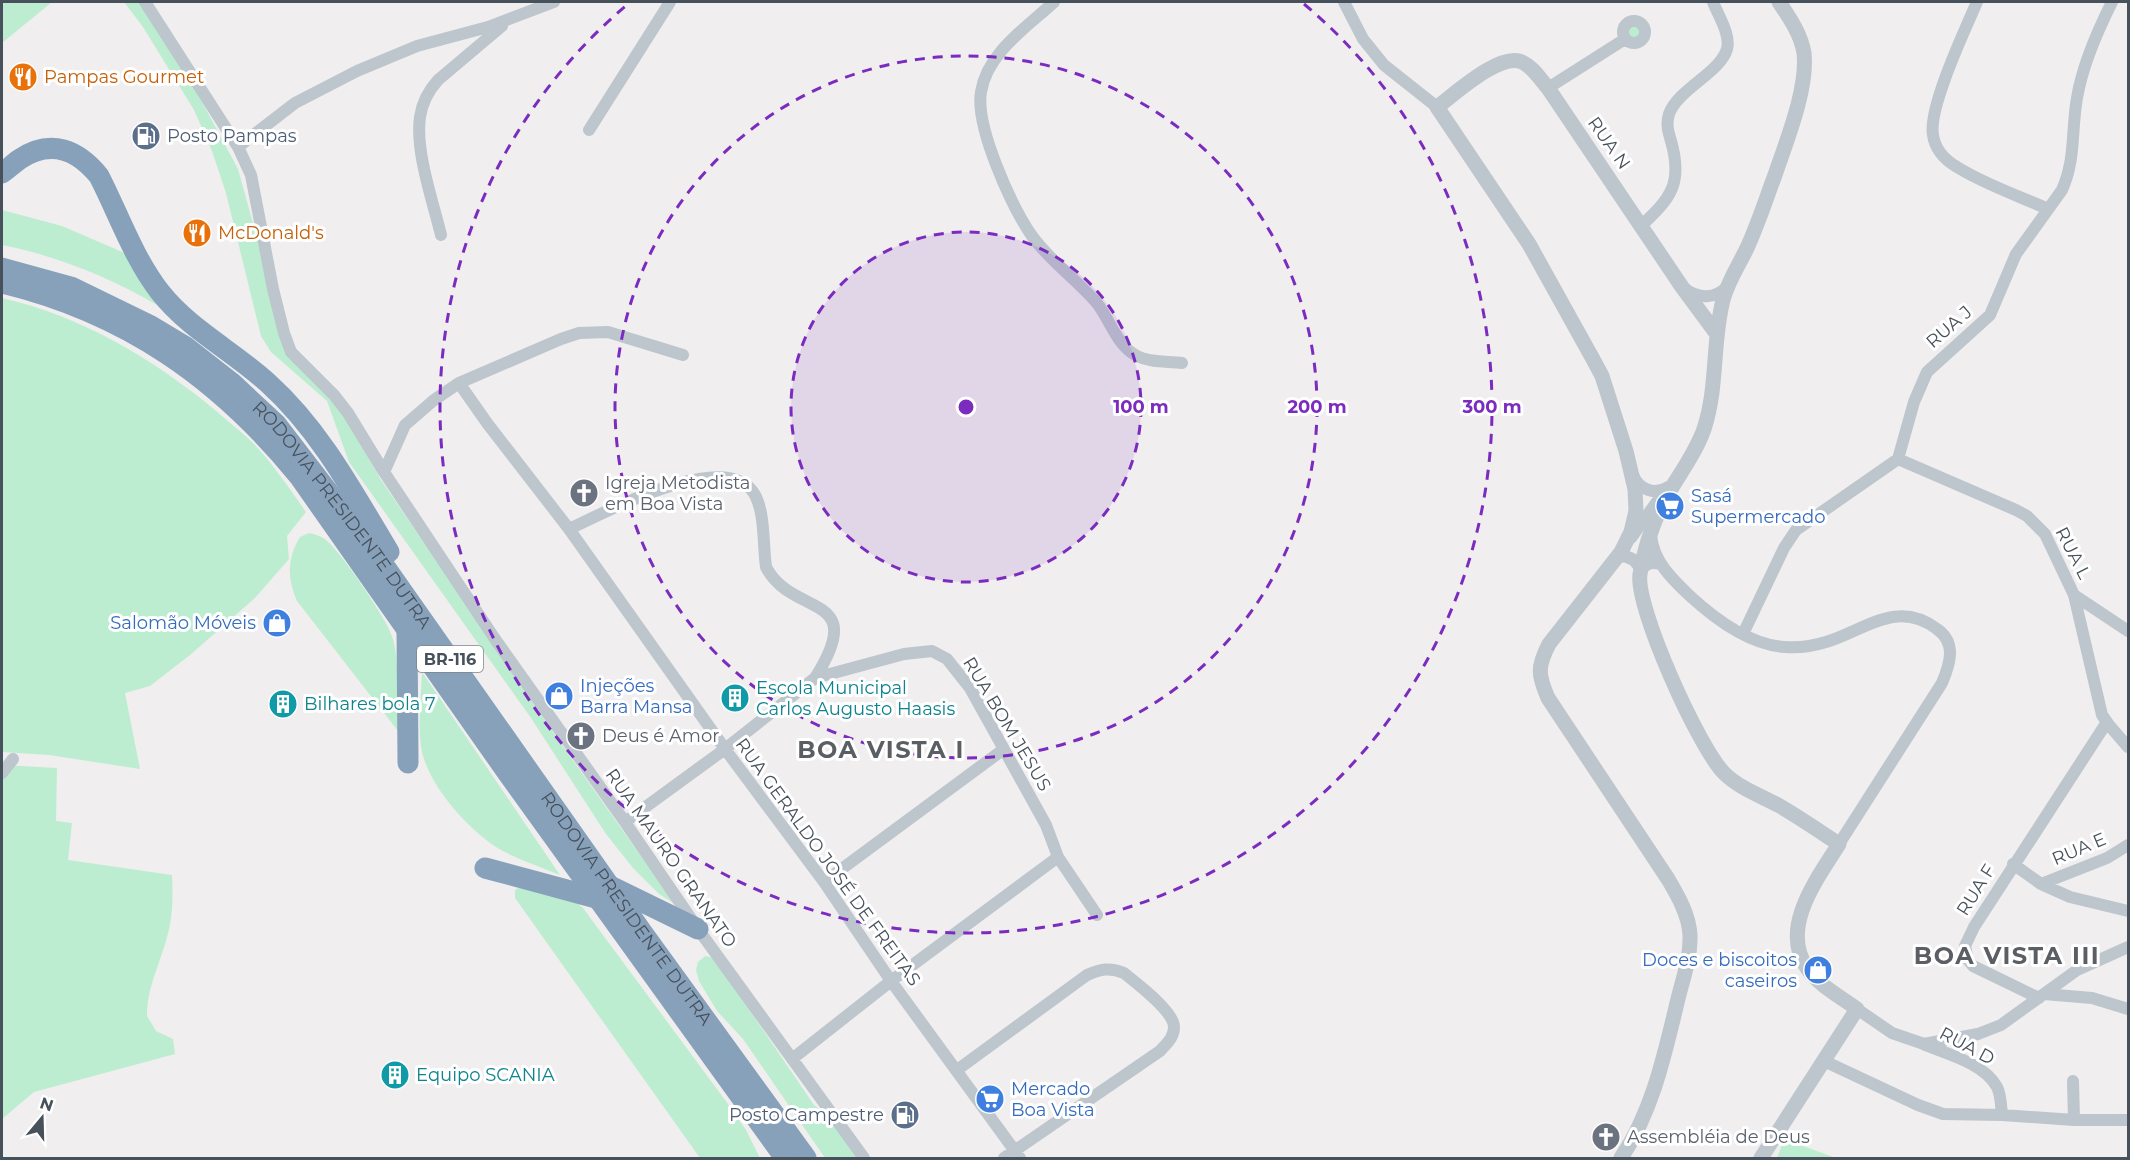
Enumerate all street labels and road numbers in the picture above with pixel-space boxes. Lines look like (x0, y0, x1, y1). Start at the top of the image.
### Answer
street label: RUA N (1583, 112, 1635, 174)
street label: RUA J (1922, 301, 1976, 353)
street label: RODOVIA PRESIDENTE DUTRA (248, 396, 436, 633)
street label: RUA L (2051, 523, 2096, 583)
road number: BR-116 (417, 646, 483, 672)
street label: RUA BOM JESUS (958, 653, 1056, 795)
street label: RUA GERALDO JOSÉ DE FREITAS (731, 734, 925, 990)
street label: RUA MAURO GRANATO (601, 764, 741, 952)
street label: RODOVIA PRESIDENTE DUTRA (536, 788, 717, 1030)
street label: RUA E (2049, 828, 2109, 870)
street label: RUA F (1952, 860, 2000, 920)
street label: RUA D (1936, 1022, 1998, 1070)

